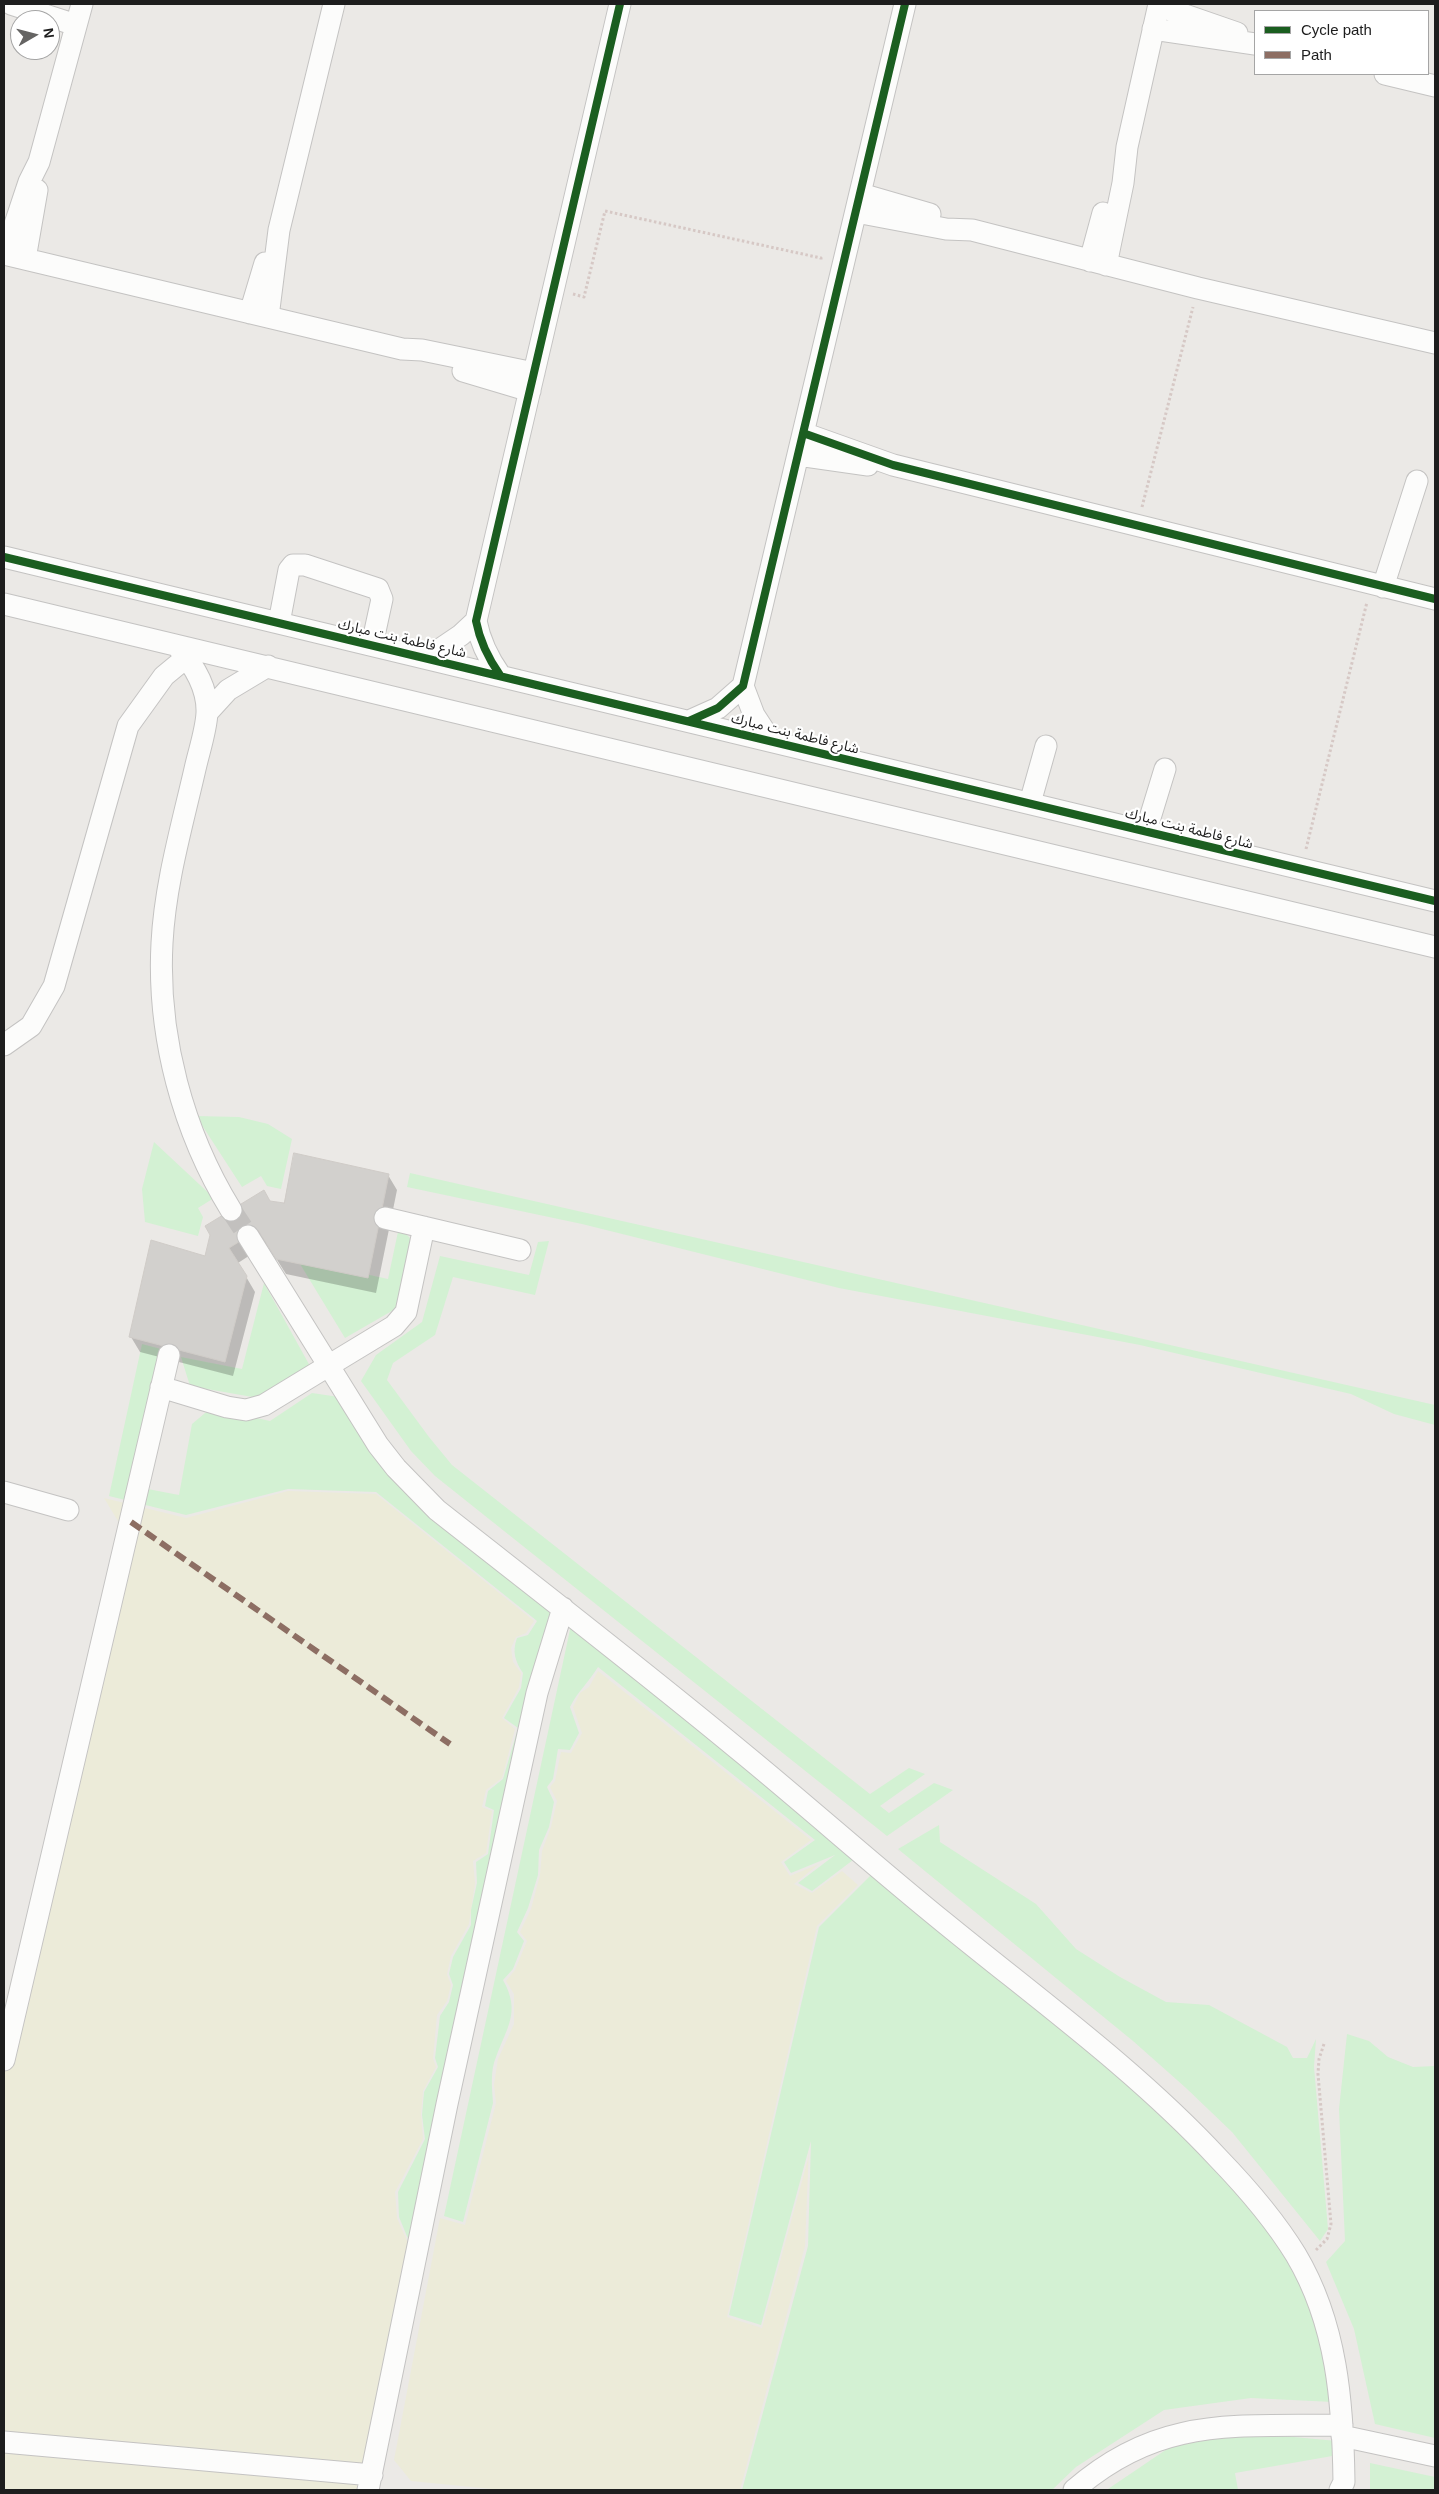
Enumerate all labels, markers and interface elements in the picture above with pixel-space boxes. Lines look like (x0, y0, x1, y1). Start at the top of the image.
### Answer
north arrow (10, 10, 60, 60)
legend (1254, 10, 1429, 75)
text: Cycle path (1301, 21, 1372, 38)
text: N (40, 27, 57, 39)
text: Path (1301, 46, 1332, 63)
street label: شارع فاطمة بنت مبارك (336, 616, 468, 662)
street label: شارع فاطمة بنت مبارك (729, 710, 861, 758)
street label: شارع فاطمة بنت مبارك (1123, 805, 1255, 853)

